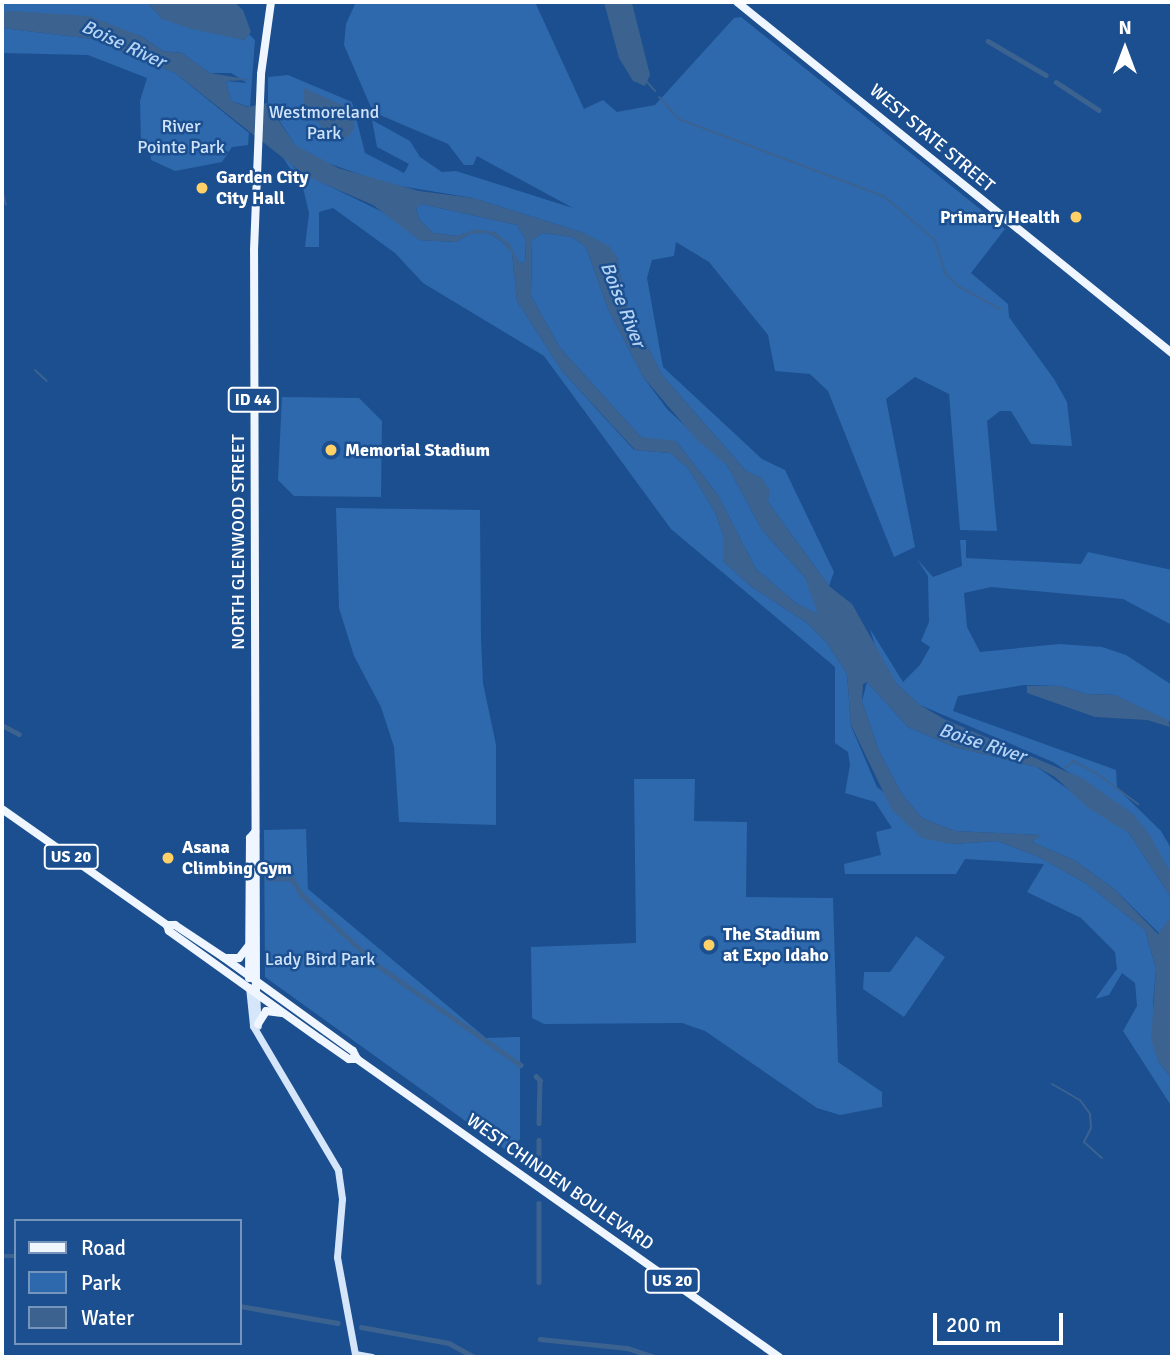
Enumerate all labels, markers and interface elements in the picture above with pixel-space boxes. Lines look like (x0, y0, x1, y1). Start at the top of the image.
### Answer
north arrow (1090, 14, 1160, 84)
water label: Boise River (77, 16, 169, 74)
text: N (1118, 16, 1132, 40)
street label: WEST STATE STREET (865, 79, 999, 197)
park label: Westmoreland Park (269, 102, 379, 144)
park label: River Pointe Park (137, 116, 225, 158)
place label: Garden City City Hall (216, 167, 309, 210)
marker: Garden City City Hall (194, 180, 210, 196)
place label: Primary Health (940, 206, 1060, 228)
marker: Primary Health (1066, 207, 1086, 227)
water label: Boise River (595, 259, 649, 351)
road number: ID 44 (227, 388, 279, 412)
street label: NORTH GLENWOOD STREET (227, 434, 249, 650)
place label: Memorial Stadium (345, 439, 490, 461)
marker: Memorial Stadium (323, 442, 339, 458)
water label: Boise River (936, 719, 1028, 769)
place label: Asana Climbing Gym (182, 837, 292, 880)
road number: US 20 (43, 844, 99, 870)
marker: Asana Climbing Gym (160, 850, 176, 866)
place label: The Stadium at Expo Idaho (723, 924, 829, 967)
marker: The Stadium at Expo Idaho (701, 937, 717, 953)
park label: Lady Bird Park (265, 948, 375, 970)
street label: WEST CHINDEN BOULEVARD (462, 1109, 658, 1255)
legend (14, 1219, 242, 1345)
text: Road (81, 1235, 126, 1261)
road number: US 20 (644, 1268, 700, 1294)
text: Park (81, 1270, 121, 1296)
scale bar (936, 1300, 1066, 1344)
text: Water (81, 1305, 134, 1331)
text: 200 m (946, 1312, 1001, 1338)

